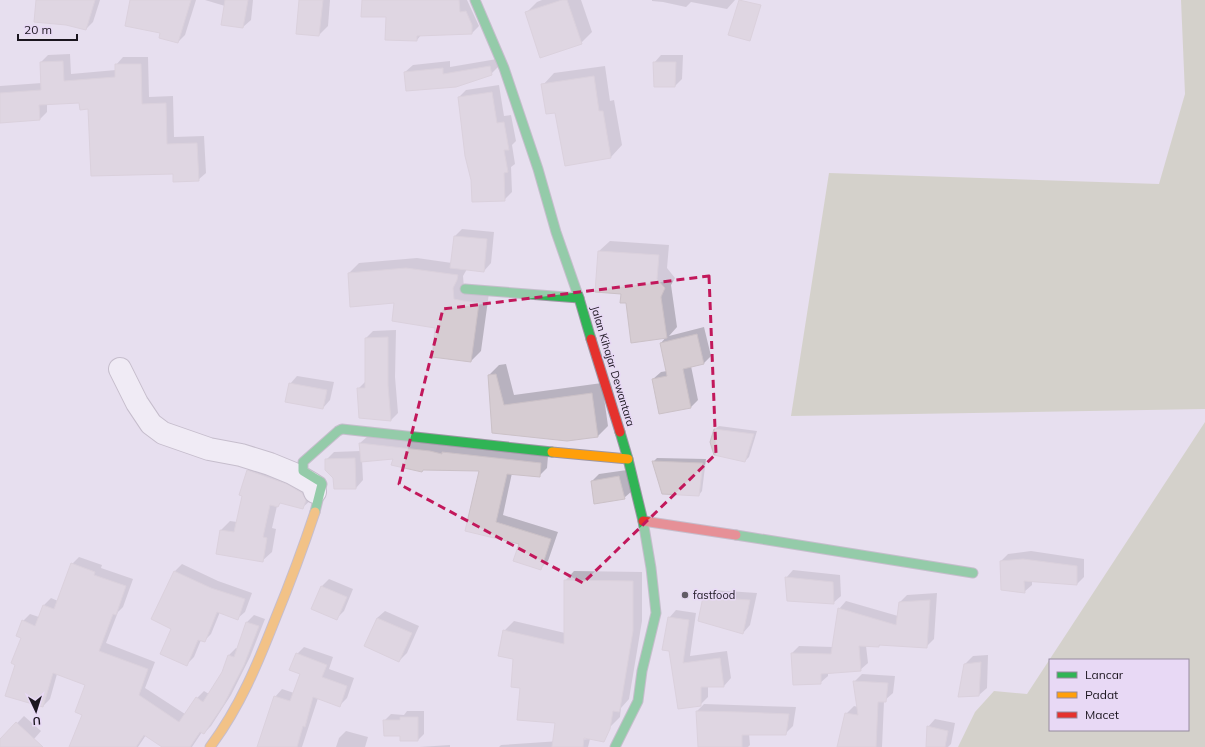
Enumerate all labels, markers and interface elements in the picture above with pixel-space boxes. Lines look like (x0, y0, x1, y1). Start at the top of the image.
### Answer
scale bar (18, 16, 77, 42)
text: 20 m (24, 22, 52, 37)
street label: Jalan Kihajar Dewantara (588, 304, 638, 428)
place label: fastfood (693, 588, 735, 602)
marker: fastfood (680, 590, 690, 600)
legend (1049, 659, 1189, 731)
text: Lancar (1085, 667, 1124, 682)
text: Padat (1085, 687, 1118, 702)
north arrow (16, 691, 56, 731)
text: Macet (1085, 707, 1119, 722)
text: U (32, 714, 41, 728)

